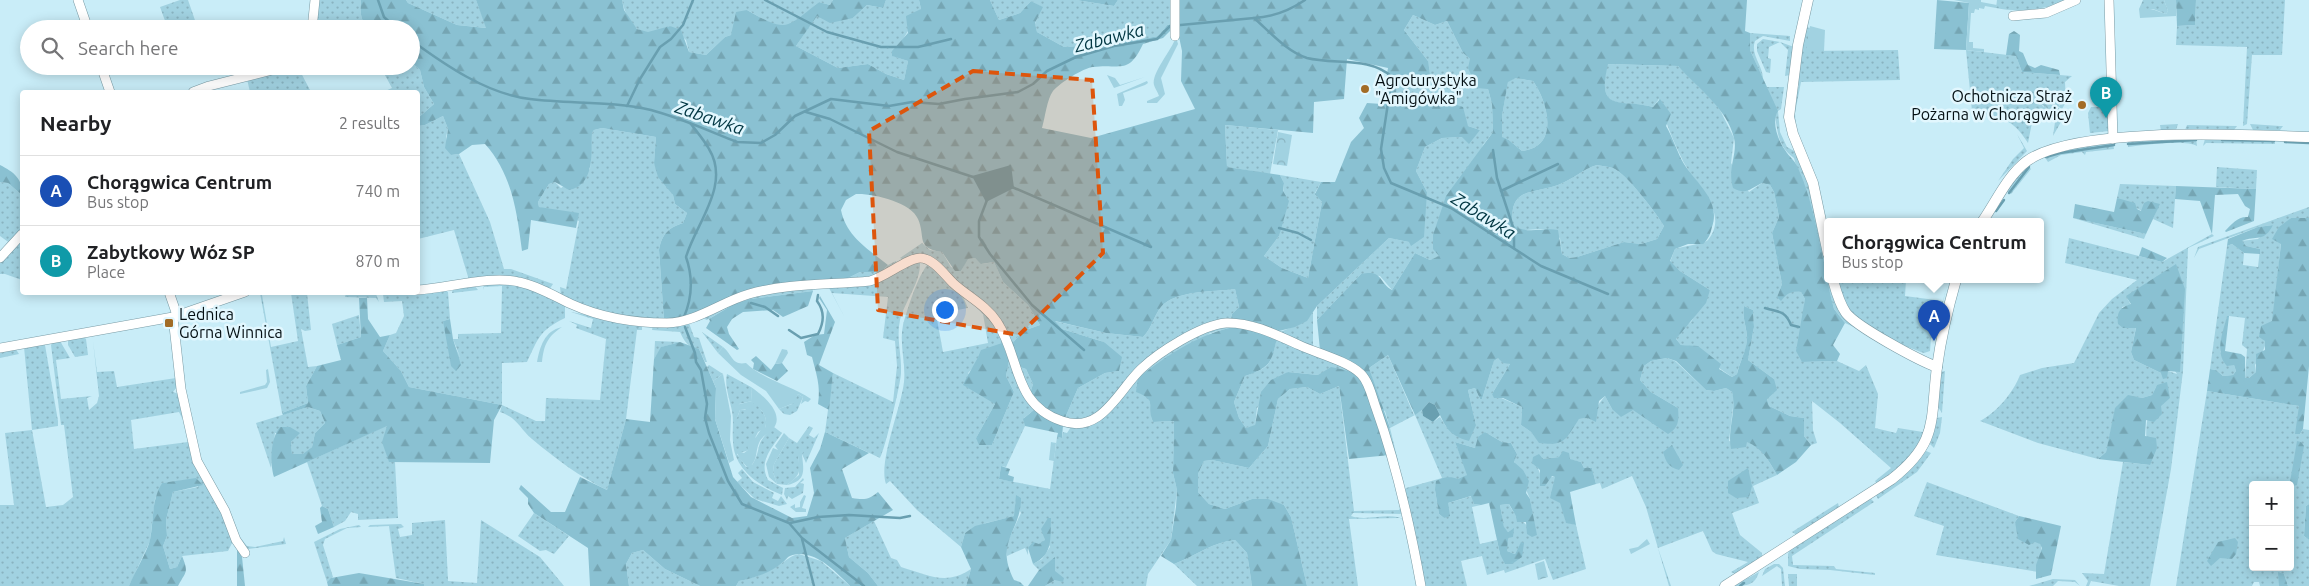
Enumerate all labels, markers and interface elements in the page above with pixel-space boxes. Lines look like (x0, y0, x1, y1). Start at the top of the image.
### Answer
water label: Zabawka (1071, 19, 1146, 56)
search box (20, 20, 420, 75)
icon: search (38, 34, 66, 62)
text: Search here (78, 37, 178, 59)
place label: Agroturystyka "Amigówka" (1375, 71, 1477, 107)
pin: B (2090, 77, 2122, 118)
marker: Agroturystyka "Amigówka" (1359, 83, 1371, 95)
place label: Ochotnicza Straż Pożarna w Chorągwicy (1911, 87, 2072, 123)
water label: Zabawka (672, 96, 747, 138)
marker: Ochotnicza Straż Pożarna w Chorągwicy (2076, 99, 2088, 111)
text: Nearby (40, 111, 111, 135)
text: 2 results (339, 114, 400, 132)
text: Chorągwica Centrum (87, 171, 272, 193)
text: A (50, 182, 62, 200)
text: 740 m (355, 182, 400, 200)
water label: Zabawka (1448, 187, 1520, 243)
text: Bus stop (87, 193, 149, 211)
popup (1824, 218, 2044, 283)
text: Chorągwica Centrum (1841, 231, 2027, 253)
text: Zabytkowy Wóz SP (87, 241, 255, 263)
text: B (51, 252, 61, 270)
text: 870 m (355, 252, 400, 270)
text: Bus stop (1841, 253, 1903, 271)
text: Place (87, 263, 125, 281)
your location (932, 297, 958, 323)
pin: A (1918, 300, 1950, 341)
place label: Lednica Górna Winnica (179, 305, 283, 341)
marker: Lednica Górna Winnica (163, 317, 175, 329)
map controls (2249, 481, 2294, 571)
button: + (2249, 481, 2294, 526)
button: − (2249, 526, 2294, 571)

